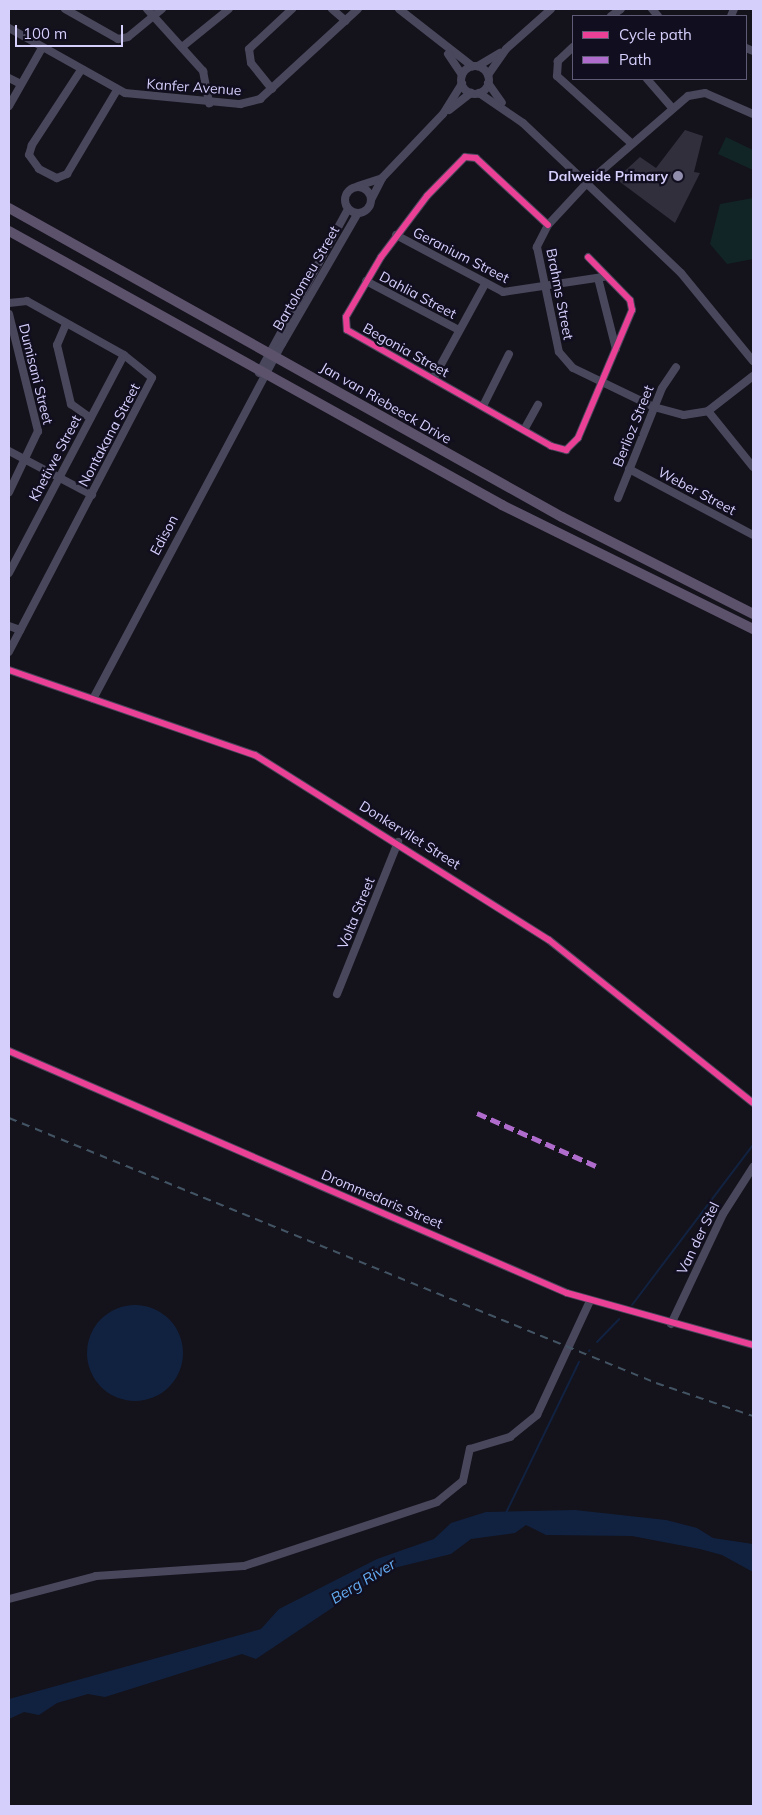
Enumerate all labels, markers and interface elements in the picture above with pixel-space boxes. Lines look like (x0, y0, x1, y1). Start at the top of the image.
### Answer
scale bar (18, 15, 125, 47)
legend (572, 15, 747, 80)
text: 100 m (23, 24, 67, 43)
text: Cycle path (619, 25, 692, 44)
text: Path (619, 50, 651, 69)
street label: Kanfer Avenue (146, 75, 242, 99)
place label: Dalweide Primary (548, 168, 668, 184)
marker: Dalweide Primary (672, 170, 684, 182)
street label: Bartolomeu Street (269, 223, 343, 333)
street label: Geranium Street (410, 224, 512, 286)
street label: Brahms Street (543, 247, 577, 341)
street label: Dahlia Street (377, 268, 459, 322)
street label: Begonia Street (360, 319, 452, 381)
street label: Dumisani Street (15, 322, 57, 426)
street label: Jan van Riebeeck Drive (318, 359, 454, 447)
street label: Nontakana Street (75, 381, 143, 489)
street label: Berlioz Street (609, 383, 657, 469)
street label: Khetiwe Street (25, 412, 85, 504)
street label: Weber Street (655, 463, 739, 519)
street label: Edison (146, 512, 182, 558)
street label: Donkervilet Street (356, 797, 464, 873)
street label: Volta Street (334, 875, 378, 951)
street label: Drommedaris Street (319, 1166, 445, 1232)
street label: Van der Stel (673, 1199, 723, 1277)
water label: Berg River (327, 1555, 399, 1607)

